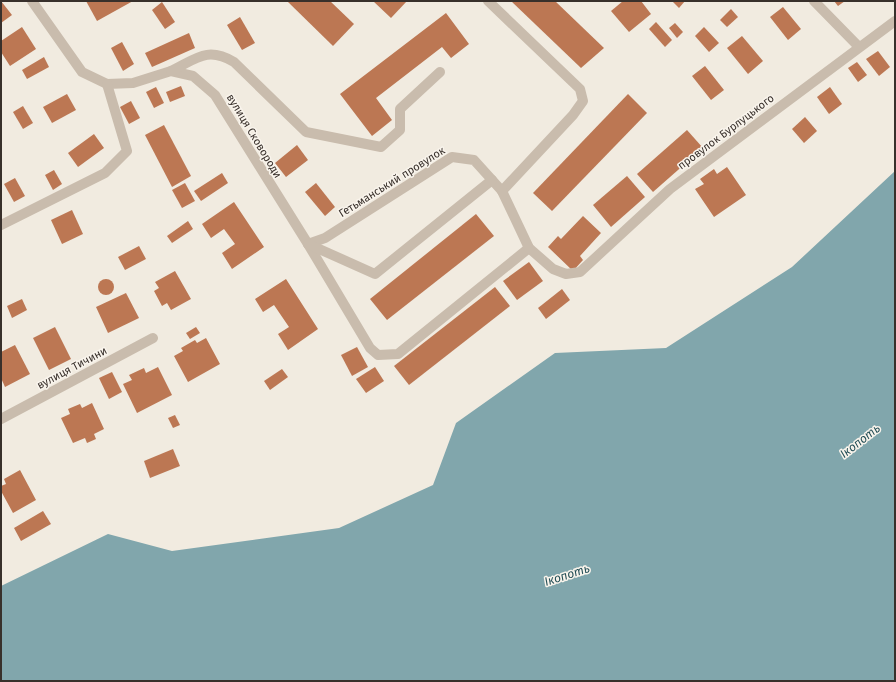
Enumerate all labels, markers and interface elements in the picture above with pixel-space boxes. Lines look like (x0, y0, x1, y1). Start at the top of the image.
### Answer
street label: вулиця Сковороди (224, 92, 284, 180)
street label: провулок Бурлуцького (675, 92, 777, 172)
street label: Гетьманський провулок (337, 144, 448, 220)
street label: вулиця Тичини (35, 344, 109, 392)
water label: Ікопоть (837, 421, 883, 461)
water label: Ікопоть (543, 561, 591, 589)

